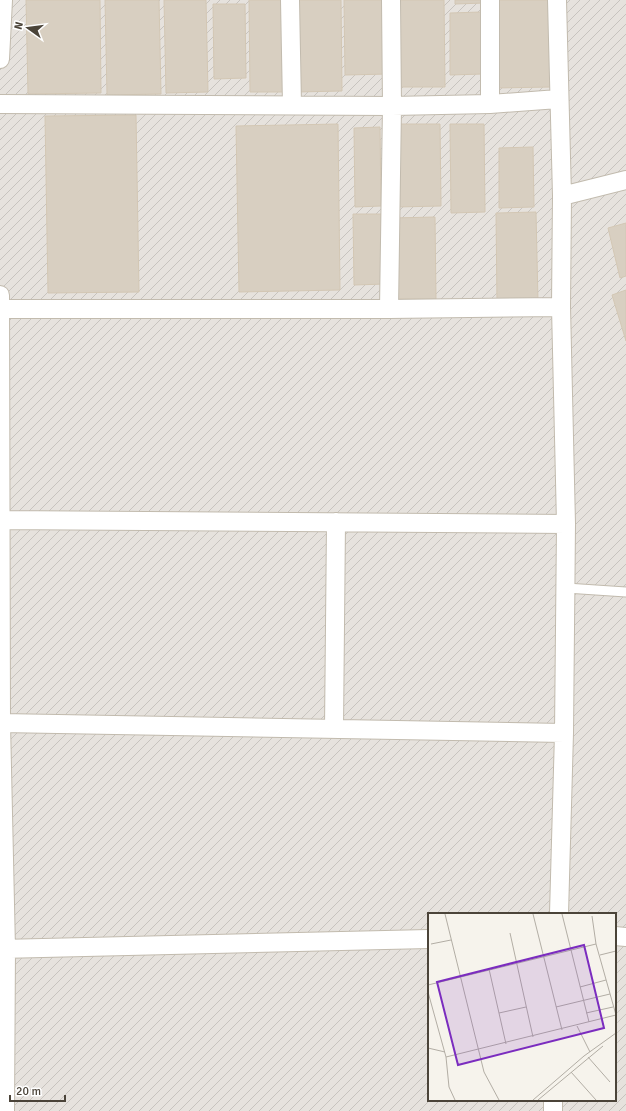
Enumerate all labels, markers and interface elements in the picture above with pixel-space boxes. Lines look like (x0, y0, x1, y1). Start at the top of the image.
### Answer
north arrow (8, 8, 48, 48)
text: N (12, 20, 26, 31)
inset map (428, 913, 616, 1101)
scale bar (10, 1077, 65, 1103)
text: 20 m (16, 1084, 41, 1099)

